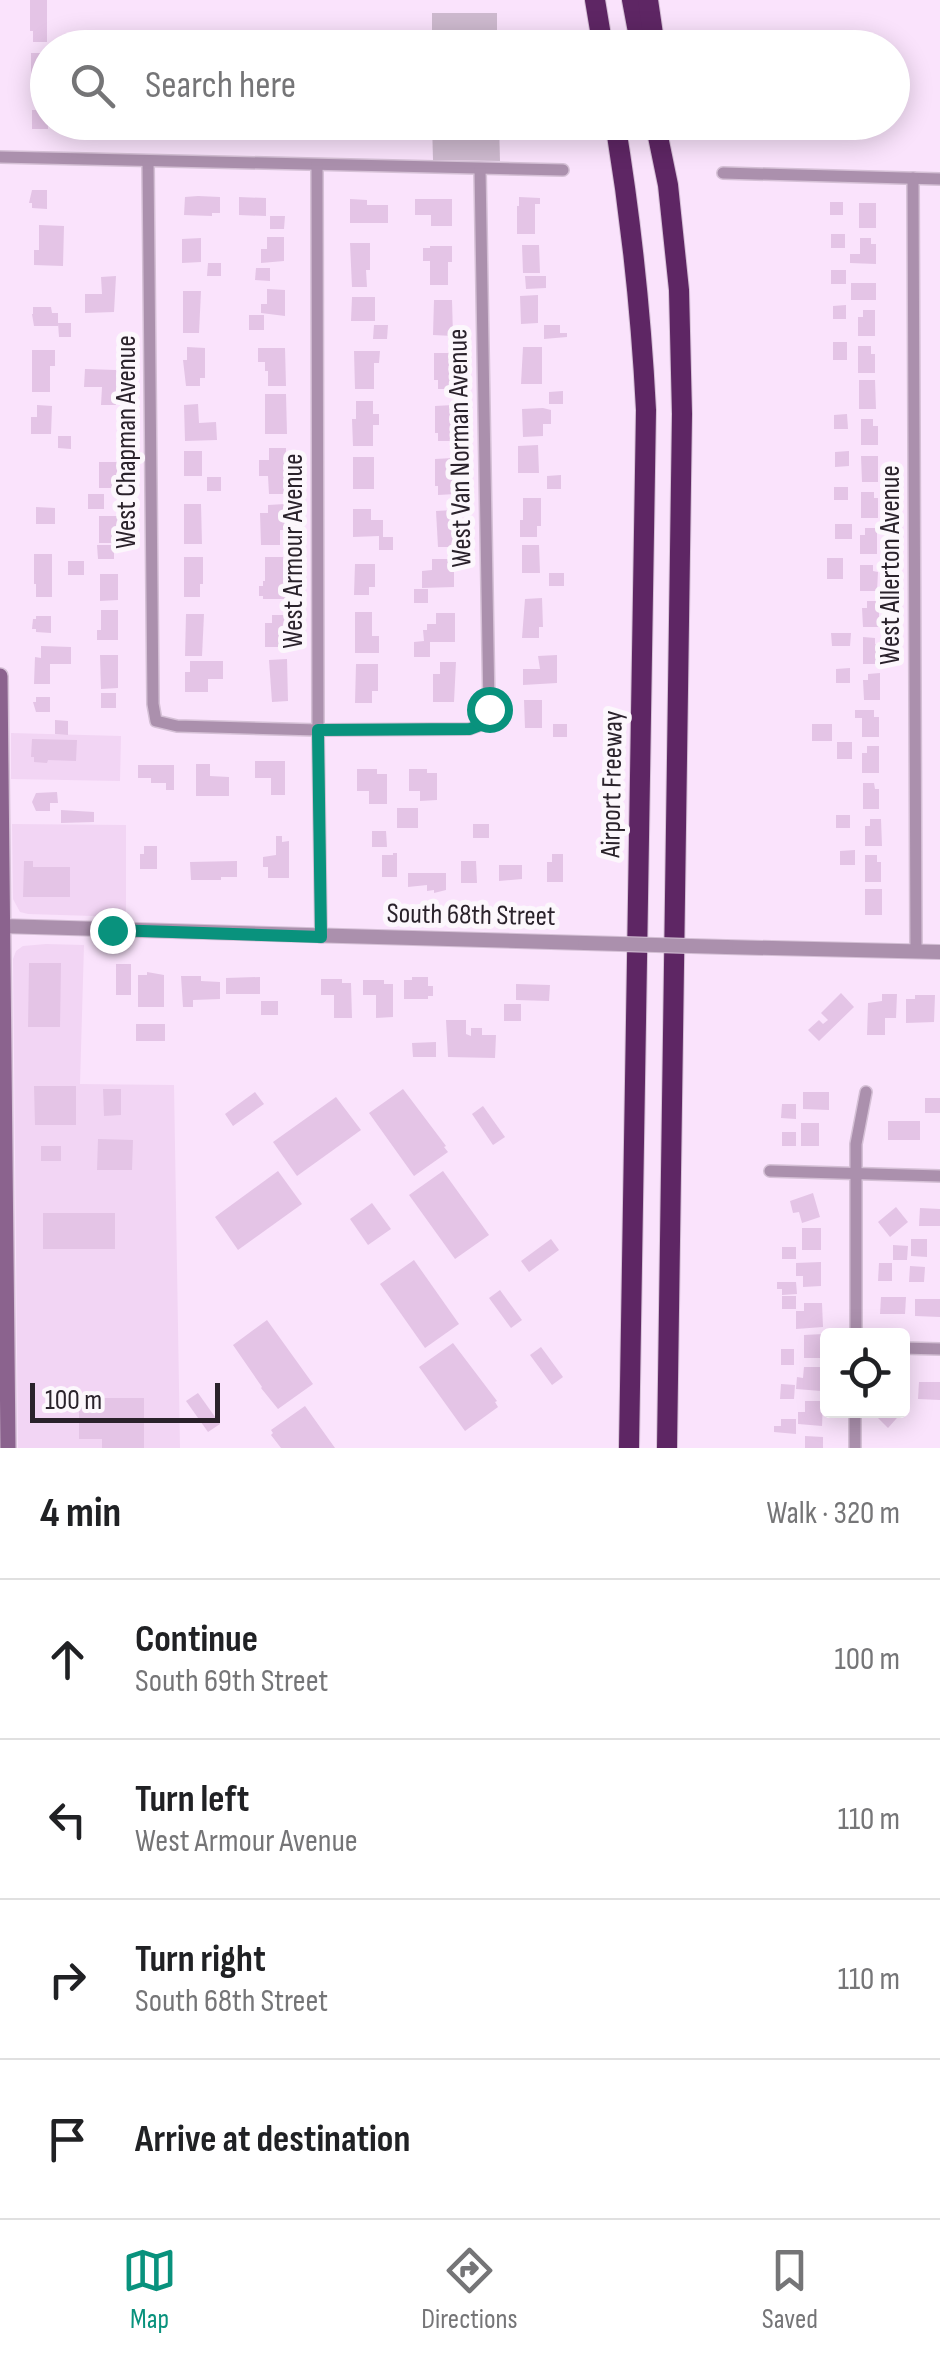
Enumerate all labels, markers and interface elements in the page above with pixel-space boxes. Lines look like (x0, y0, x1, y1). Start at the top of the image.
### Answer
search box (30, 30, 910, 140)
icon: search (65, 58, 120, 113)
text: Search here (145, 63, 296, 108)
street label: West Van Norman Avenue (441, 328, 479, 568)
street label: West Chapman Avenue (110, 335, 143, 549)
street label: West Armour Avenue (277, 454, 310, 648)
street label: West Allerton Avenue (874, 465, 907, 665)
route start (467, 687, 513, 733)
street label: Airport Freeway (594, 710, 630, 859)
street label: South 68th Street (386, 897, 556, 933)
route end (90, 908, 136, 954)
map controls (820, 1328, 910, 1418)
button: locate (820, 1328, 910, 1418)
scale bar (30, 1378, 220, 1422)
text: 100 m (45, 1384, 102, 1417)
text: 4 min (40, 1488, 121, 1539)
text: Walk · 320 m (766, 1494, 900, 1533)
text: Continue (135, 1617, 258, 1662)
icon: ahead (40, 1632, 95, 1687)
text: 100 m (835, 1640, 900, 1679)
text: South 69th Street (135, 1662, 328, 1701)
text: Turn left (135, 1777, 249, 1822)
icon: left (40, 1792, 95, 1847)
text: 110 m (838, 1800, 900, 1839)
text: West Armour Avenue (135, 1822, 358, 1861)
text: Turn right (135, 1937, 266, 1982)
icon: right (40, 1952, 95, 2007)
text: 110 m (838, 1960, 900, 1999)
text: South 68th Street (135, 1982, 328, 2021)
icon: arrive (40, 2112, 95, 2167)
text: Arrive at destination (135, 2117, 410, 2162)
tab: Map (122, 2243, 177, 2336)
tab: Directions (421, 2243, 518, 2336)
tab: Saved (762, 2243, 818, 2336)

